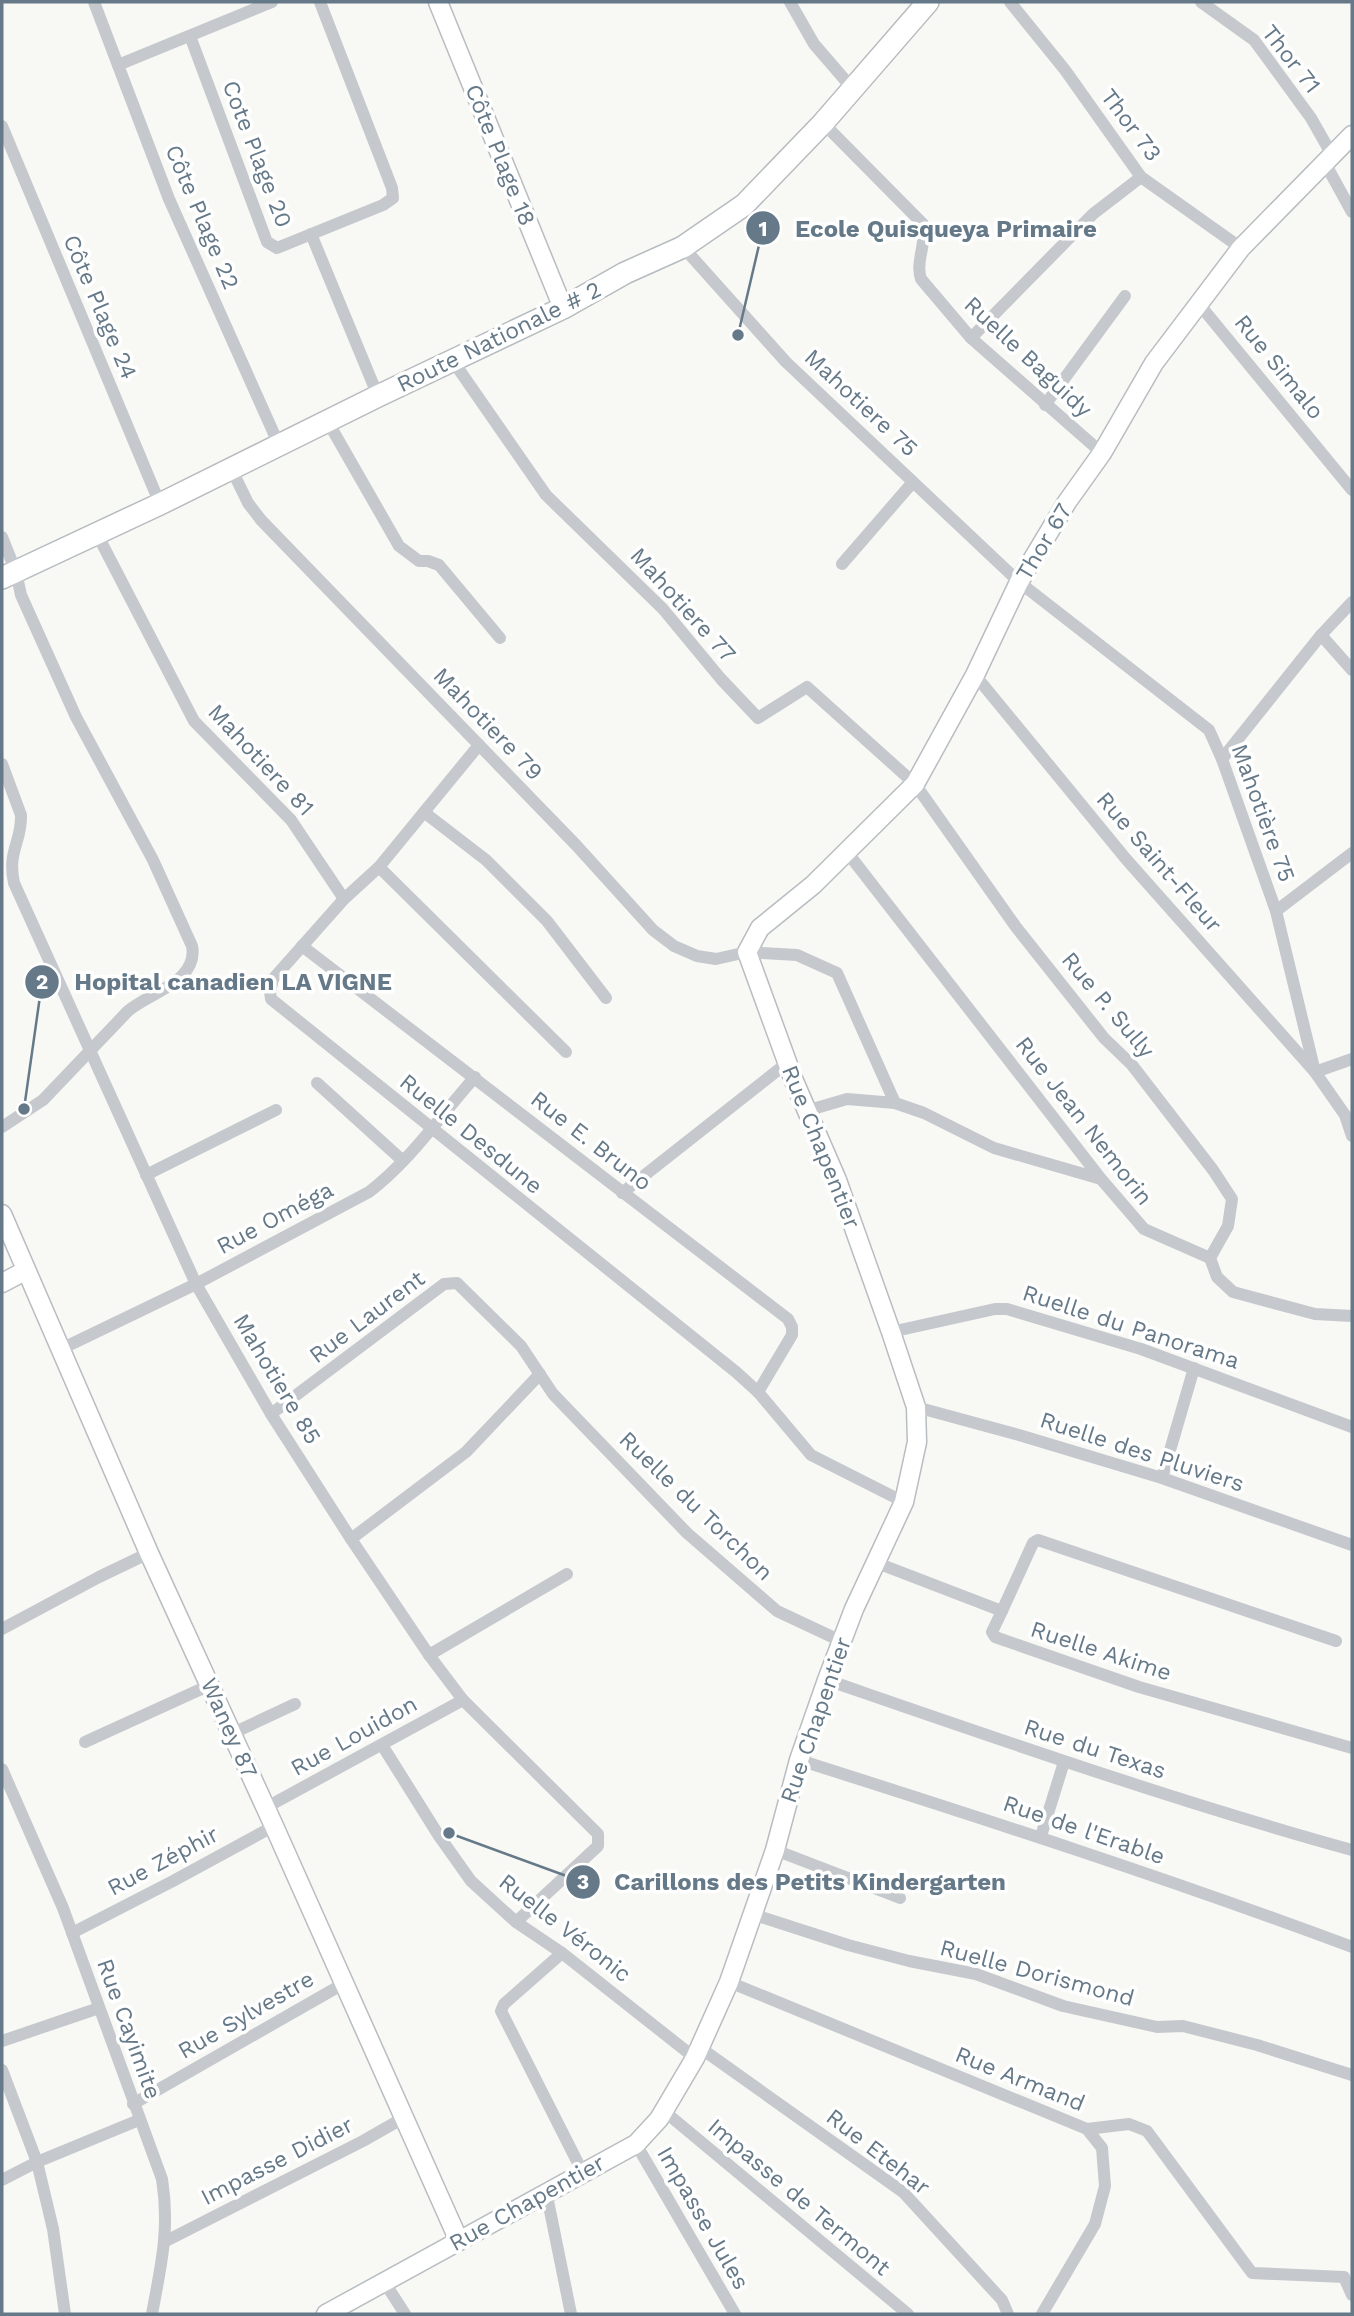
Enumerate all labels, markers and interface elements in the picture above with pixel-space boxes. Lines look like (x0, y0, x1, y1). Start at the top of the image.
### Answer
street label: Thor 71 (1256, 20, 1326, 98)
street label: Cote Plage 20 (217, 77, 297, 231)
street label: Côte Plage 18 (459, 80, 541, 230)
street label: Thor 73 (1095, 84, 1167, 166)
street label: Côte Plage 22 (159, 141, 245, 293)
callout: Ecole Quisqueya Primaire (746, 206, 1111, 251)
text: Ecole Quisqueya Primaire (795, 215, 1097, 243)
text: 1 (758, 216, 768, 241)
street label: Côte Plage 24 (57, 231, 143, 383)
street label: Route Nationale # 2 (392, 276, 606, 398)
street label: Ruelle Baguidy (959, 291, 1097, 423)
street label: Rue Simalo (1229, 309, 1329, 425)
street label: Mahotiere 75 (799, 344, 923, 462)
street label: Thor 67 (1011, 499, 1077, 585)
street label: Mahotiere 77 (625, 542, 741, 668)
street label: Mahotiere 79 (428, 662, 548, 786)
street label: Mahotiere 81 (202, 699, 320, 821)
street label: Mahotière 75 (1226, 740, 1300, 886)
street label: Rue Saint-Fleur (1091, 786, 1227, 938)
street label: Rue P. Sully (1056, 947, 1160, 1063)
callout: Hopital canadien LA VIGNE (25, 959, 407, 1004)
text: Hopital canadien LA VIGNE (74, 968, 392, 996)
text: 2 (36, 969, 48, 994)
street label: Rue Jean Nemorin (1010, 1031, 1158, 1211)
street label: Rue Chapentier (776, 1061, 866, 1233)
street label: Ruelle Desdune (394, 1068, 548, 1200)
street label: Rue E. Bruno (525, 1086, 657, 1196)
street label: Rue Oméga (212, 1176, 338, 1260)
street label: Rue Laurent (304, 1265, 430, 1369)
street label: Ruelle du Panorama (1019, 1279, 1243, 1375)
street label: Mahotiere 85 (228, 1309, 326, 1449)
street label: Ruelle des Pluviers (1037, 1406, 1247, 1498)
street label: Ruelle du Torchon (614, 1426, 778, 1586)
street label: Ruelle Akime (1027, 1616, 1175, 1686)
street label: Rue Chapentier (775, 1634, 857, 1806)
street label: Waney 87 (195, 1674, 263, 1782)
street label: Rue Louidon (286, 1690, 422, 1782)
street label: Rue du Texas (1021, 1713, 1169, 1785)
street label: Rue de l'Erable (1000, 1790, 1168, 1870)
street label: Rue Zéphir (103, 1821, 223, 1901)
callout: Carillons des Petits Kindergarten (565, 1859, 1020, 1904)
street label: Ruelle Véronic (494, 1868, 636, 1988)
text: Carillons des Petits Kindergarten (614, 1868, 1006, 1896)
text: 3 (577, 1869, 589, 1894)
street label: Ruelle Dorismond (937, 1934, 1137, 2012)
street label: Rue Cayimite (91, 1955, 167, 2103)
street label: Rue Sylvestre (173, 1965, 319, 2065)
street label: Rue Armand (951, 2041, 1089, 2117)
street label: Rue Etehar (821, 2103, 935, 2201)
street label: Impasse Didier (196, 2111, 358, 2211)
street label: Impasse de Termont (702, 2113, 896, 2281)
street label: Impasse Jules (651, 2142, 755, 2294)
street label: Rue Chapentier (445, 2149, 609, 2257)

